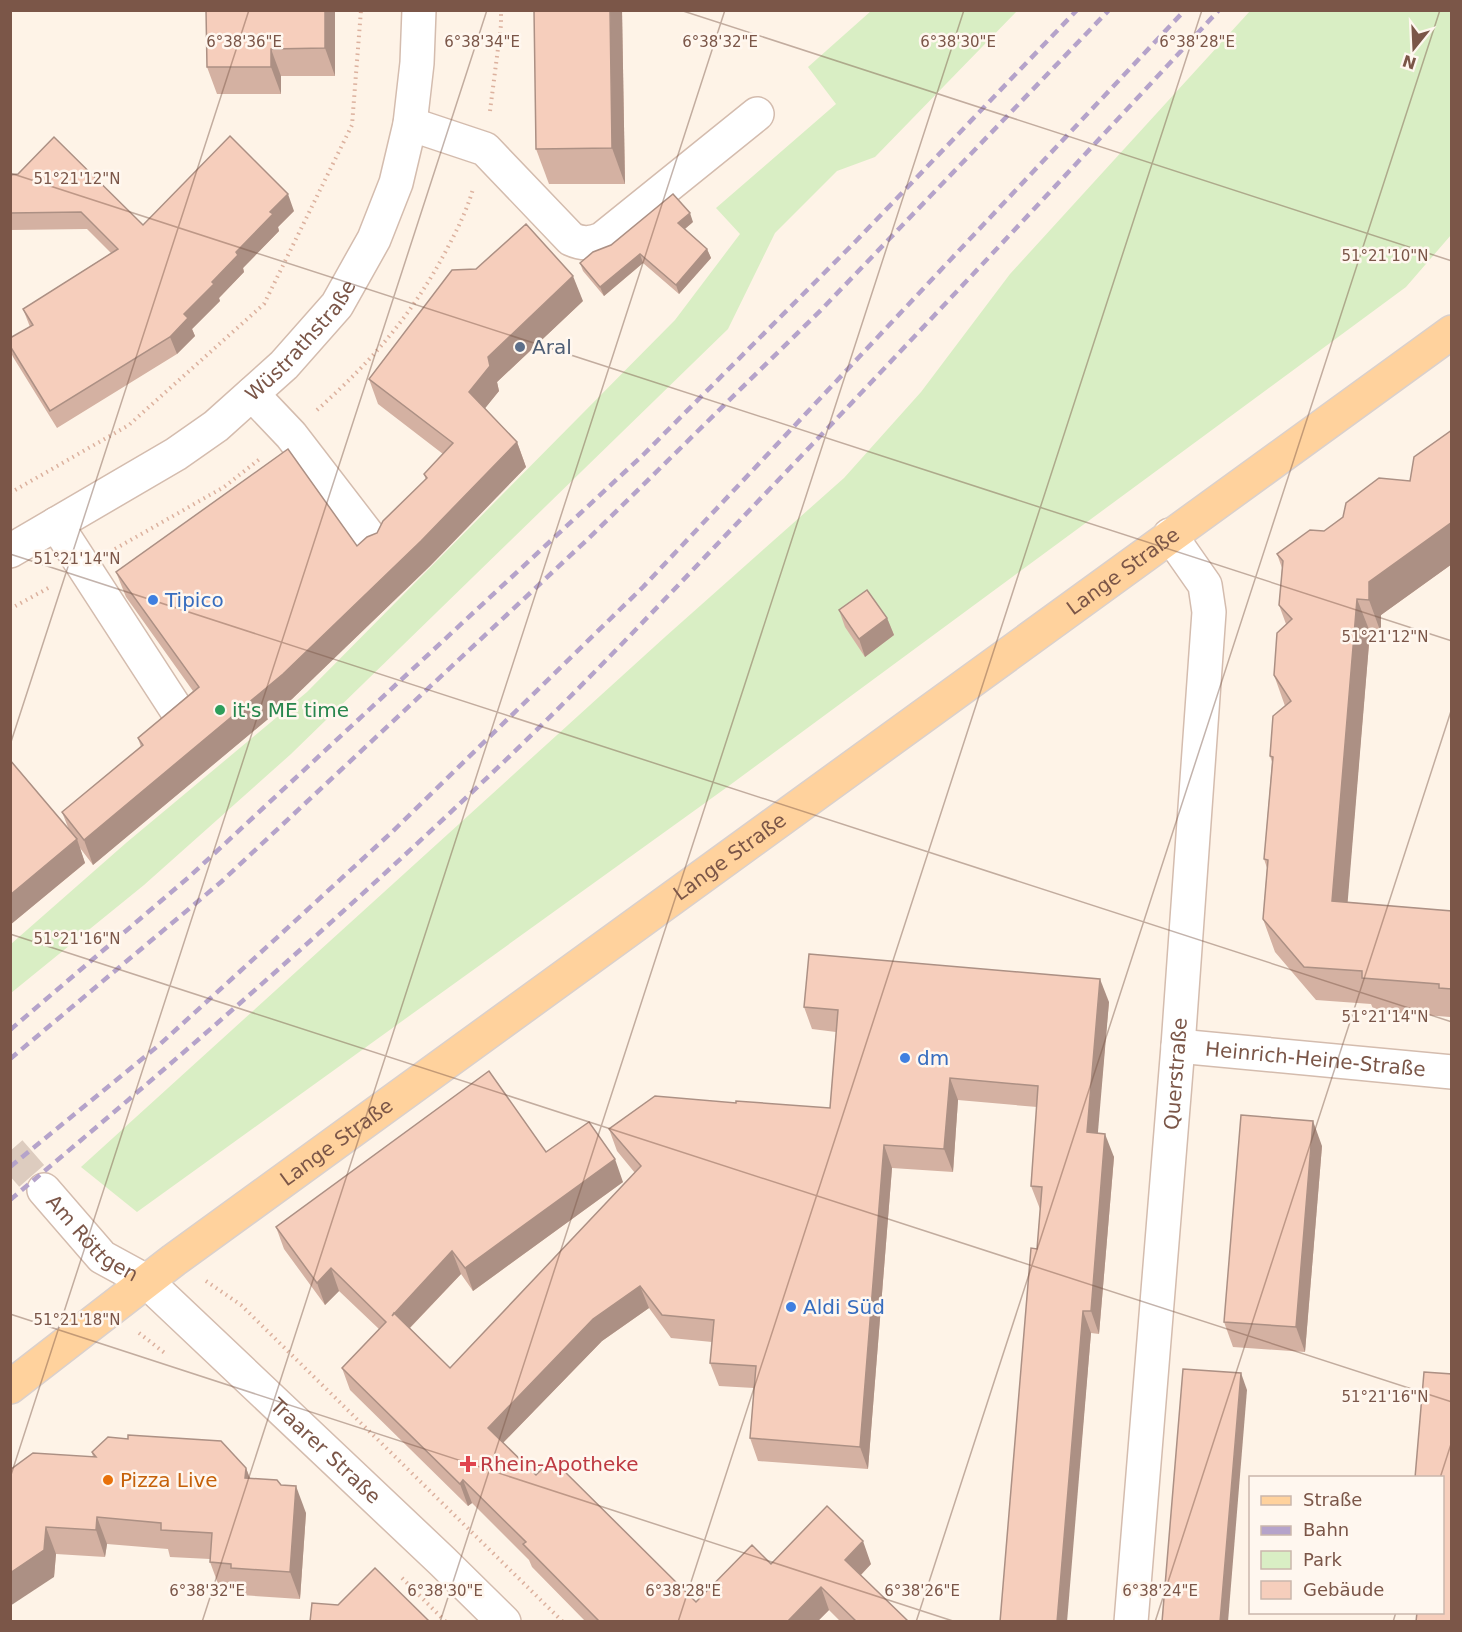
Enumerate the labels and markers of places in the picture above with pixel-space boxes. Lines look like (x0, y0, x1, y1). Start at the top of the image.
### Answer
place label: Aral (532, 335, 572, 359)
marker: Aral (513, 340, 527, 354)
place label: Tipico (164, 588, 224, 612)
marker: Tipico (146, 593, 160, 607)
place label: it's ME time (232, 698, 349, 722)
marker: it's ME time (213, 703, 227, 717)
place label: dm (917, 1046, 949, 1070)
marker: dm (898, 1051, 912, 1065)
place label: Aldi Süd (803, 1295, 885, 1319)
marker: Aldi Süd (784, 1300, 798, 1314)
place label: Rhein-Apotheke (480, 1452, 639, 1476)
marker: Rhein-Apotheke (461, 1457, 475, 1471)
place label: Pizza Live (120, 1468, 218, 1492)
marker: Pizza Live (101, 1473, 115, 1487)

